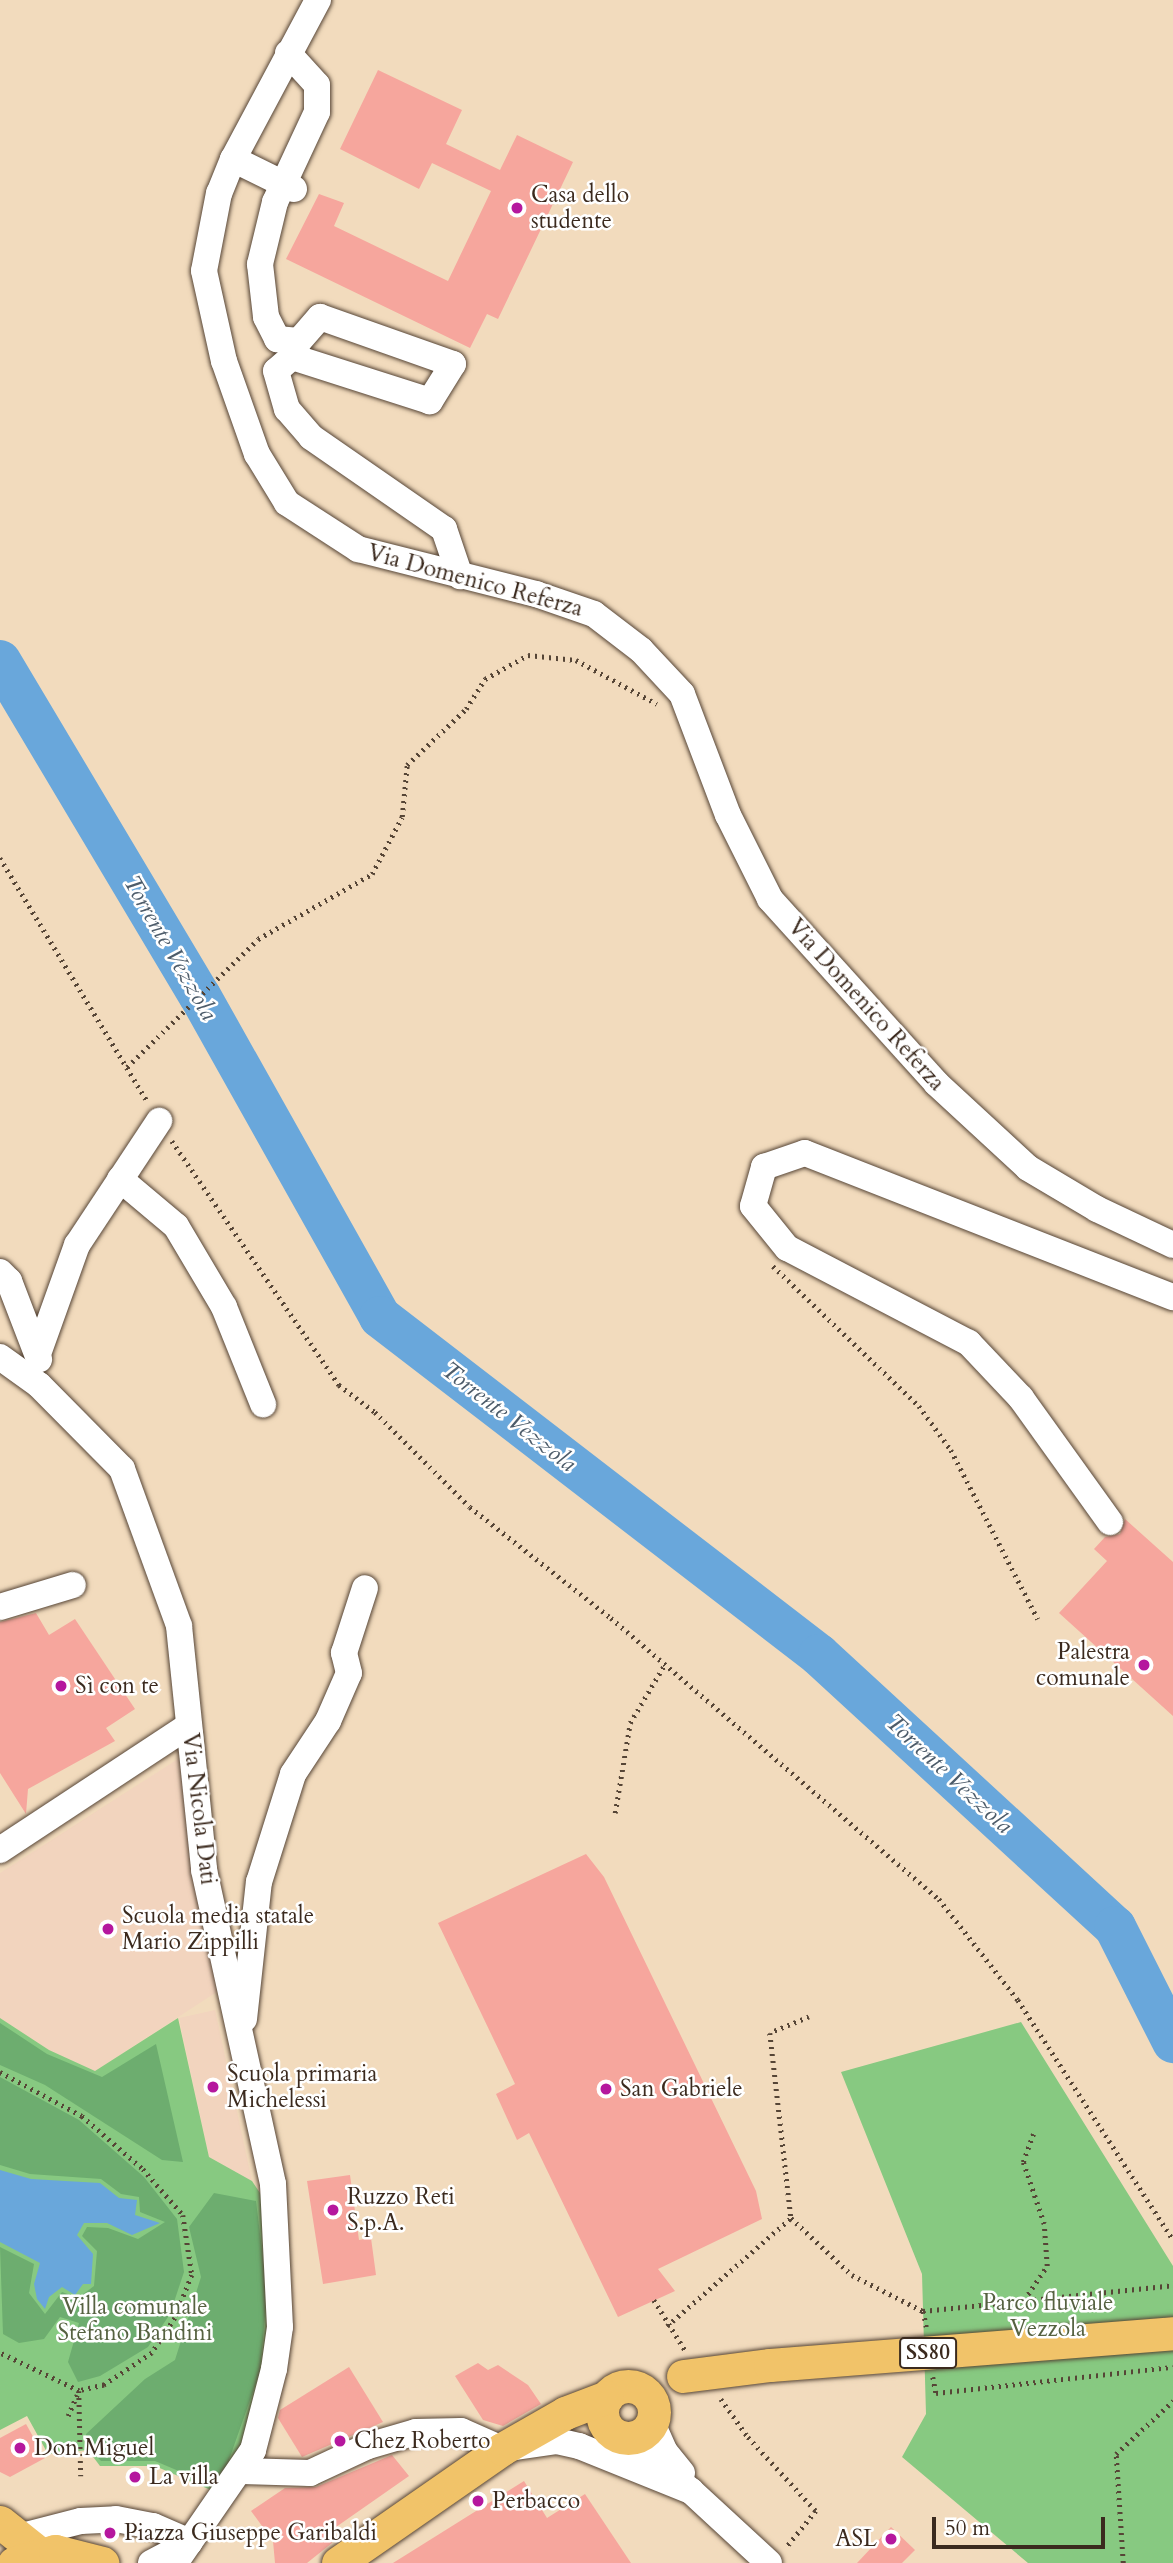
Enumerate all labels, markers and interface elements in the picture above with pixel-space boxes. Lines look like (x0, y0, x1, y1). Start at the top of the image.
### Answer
place label: Casa dello studente (531, 181, 629, 235)
marker: Casa dello studente (509, 200, 525, 216)
street label: Via Domenico Referza (364, 539, 586, 623)
water label: Torrente Vezzola (117, 870, 223, 1026)
street label: Via Domenico Referza (782, 913, 950, 1097)
water label: Torrente Vezzola (436, 1356, 582, 1478)
place label: Palestra comunale (1036, 1638, 1130, 1692)
marker: Palestra comunale (1136, 1657, 1152, 1673)
place label: Sì con te (75, 1672, 159, 1700)
marker: Sì con te (53, 1678, 69, 1694)
water label: Torrente Vezzola (880, 1708, 1018, 1840)
street label: Via Nicola Dati (176, 1731, 222, 1887)
place label: Scuola media statale Mario Zippilli (122, 1902, 314, 1956)
marker: Scuola media statale Mario Zippilli (100, 1921, 116, 1937)
place label: Scuola primaria Michelessi (227, 2060, 377, 2114)
place label: San Gabriele (620, 2075, 743, 2103)
marker: Scuola primaria Michelessi (205, 2079, 221, 2095)
marker: San Gabriele (598, 2081, 614, 2097)
place label: Ruzzo Reti S.p.A. (347, 2183, 455, 2237)
marker: Ruzzo Reti S.p.A. (325, 2202, 341, 2218)
park label: Parco fluviale Vezzola (982, 2289, 1114, 2343)
park label: Villa comunale Stefano Bandini (58, 2293, 212, 2347)
road number: SS80 (898, 2336, 958, 2370)
place label: Chez Roberto (354, 2427, 490, 2455)
marker: Chez Roberto (332, 2433, 348, 2449)
place label: Don Miguel (34, 2434, 154, 2462)
marker: Don Miguel (12, 2440, 28, 2456)
place label: La villa (149, 2463, 219, 2491)
marker: La villa (127, 2469, 143, 2485)
place label: Perbacco (492, 2487, 580, 2515)
marker: Perbacco (470, 2493, 486, 2509)
scale bar (935, 2504, 1108, 2548)
text: 50 m (945, 2514, 990, 2543)
place label: Piazza Giuseppe Garibaldi (124, 2519, 377, 2547)
marker: Piazza Giuseppe Garibaldi (102, 2525, 118, 2541)
place label: ASL (835, 2525, 877, 2553)
marker: ASL (883, 2531, 899, 2547)

